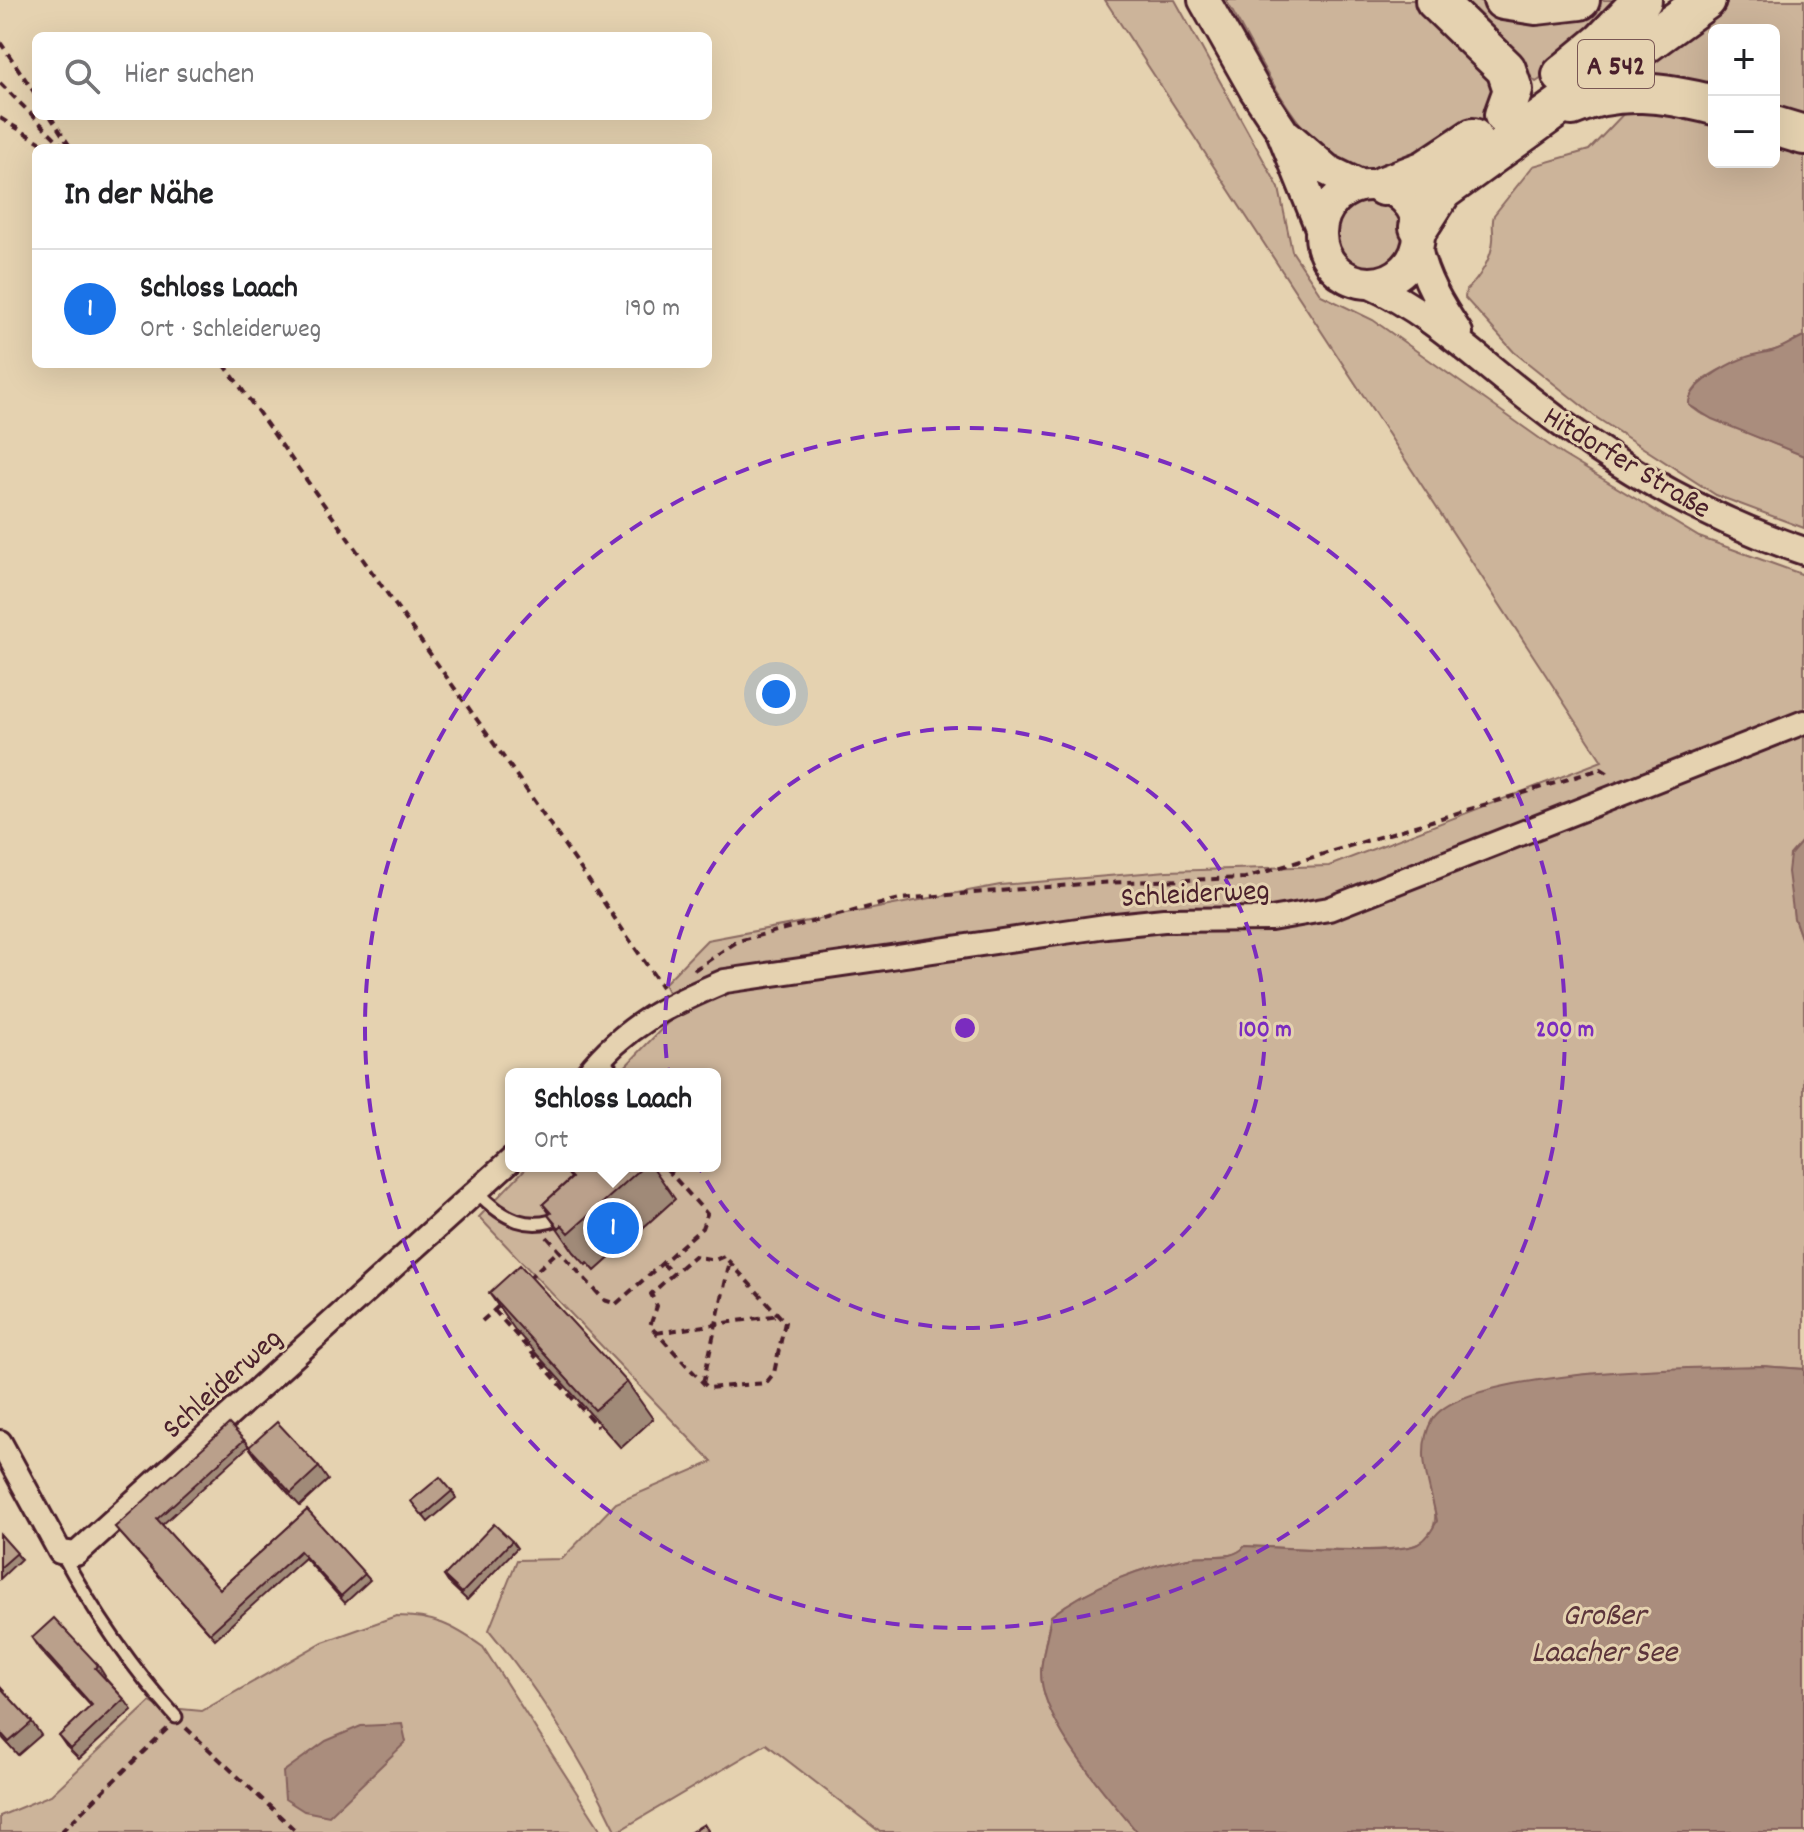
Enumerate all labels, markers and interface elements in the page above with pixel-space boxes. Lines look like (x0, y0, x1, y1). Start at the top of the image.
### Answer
map controls (1708, 24, 1780, 168)
button: + (1708, 24, 1780, 96)
search box (32, 32, 712, 120)
road number: A 542 (1578, 40, 1654, 88)
icon: search (60, 54, 104, 98)
text: Hier suchen (124, 55, 254, 98)
button: − (1708, 96, 1780, 168)
text: In der Nähe (64, 172, 214, 221)
text: Schloss Laach (140, 269, 298, 312)
text: 1 (87, 291, 93, 328)
text: 190 m (624, 291, 680, 328)
text: Ort · Schleiderweg (140, 312, 321, 349)
street label: Hitdorfer Straße (1534, 398, 1718, 532)
your location (756, 674, 796, 714)
street label: Schleiderweg (1120, 871, 1271, 922)
centre of rings (951, 1014, 979, 1042)
text: 100 m (1238, 1014, 1292, 1048)
text: 200 m (1536, 1014, 1594, 1048)
popup (505, 1068, 721, 1172)
text: Schloss Laach (534, 1080, 692, 1123)
text: Ort (534, 1123, 568, 1160)
pin: 1 (587, 1198, 639, 1258)
street label: Schleiderweg (154, 1320, 294, 1451)
water label: Großer Laacher See (1531, 1595, 1679, 1678)

